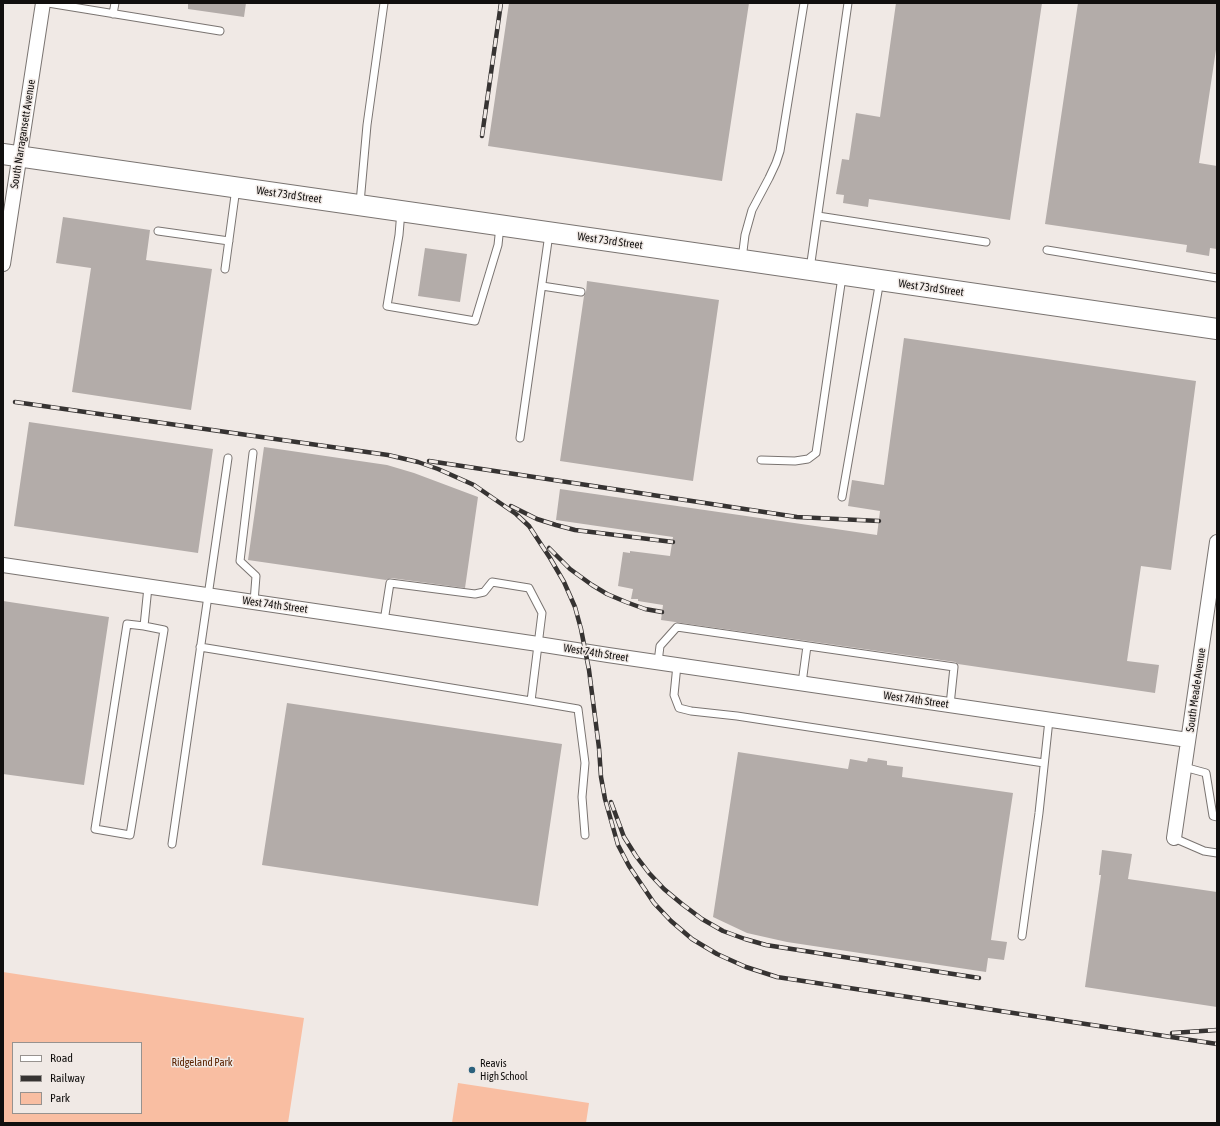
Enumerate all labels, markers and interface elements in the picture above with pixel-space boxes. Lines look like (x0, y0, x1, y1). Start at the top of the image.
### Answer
street label: South Narragansett Avenue (8, 79, 38, 189)
street label: West 73rd Street (256, 184, 322, 206)
street label: West 73rd Street (577, 230, 643, 252)
street label: West 73rd Street (898, 277, 964, 299)
street label: West 74th Street (242, 594, 308, 616)
street label: West 74th Street (563, 641, 629, 665)
street label: South Meade Avenue (1184, 647, 1208, 733)
street label: West 74th Street (883, 689, 949, 711)
legend (12, 1042, 142, 1114)
text: Road (50, 1051, 73, 1065)
park label: Ridgeland Park (171, 1056, 233, 1070)
place label: Reavis High School (480, 1057, 528, 1083)
marker: Reavis High School (467, 1065, 477, 1075)
text: Railway (50, 1071, 85, 1085)
text: Park (50, 1091, 70, 1105)

